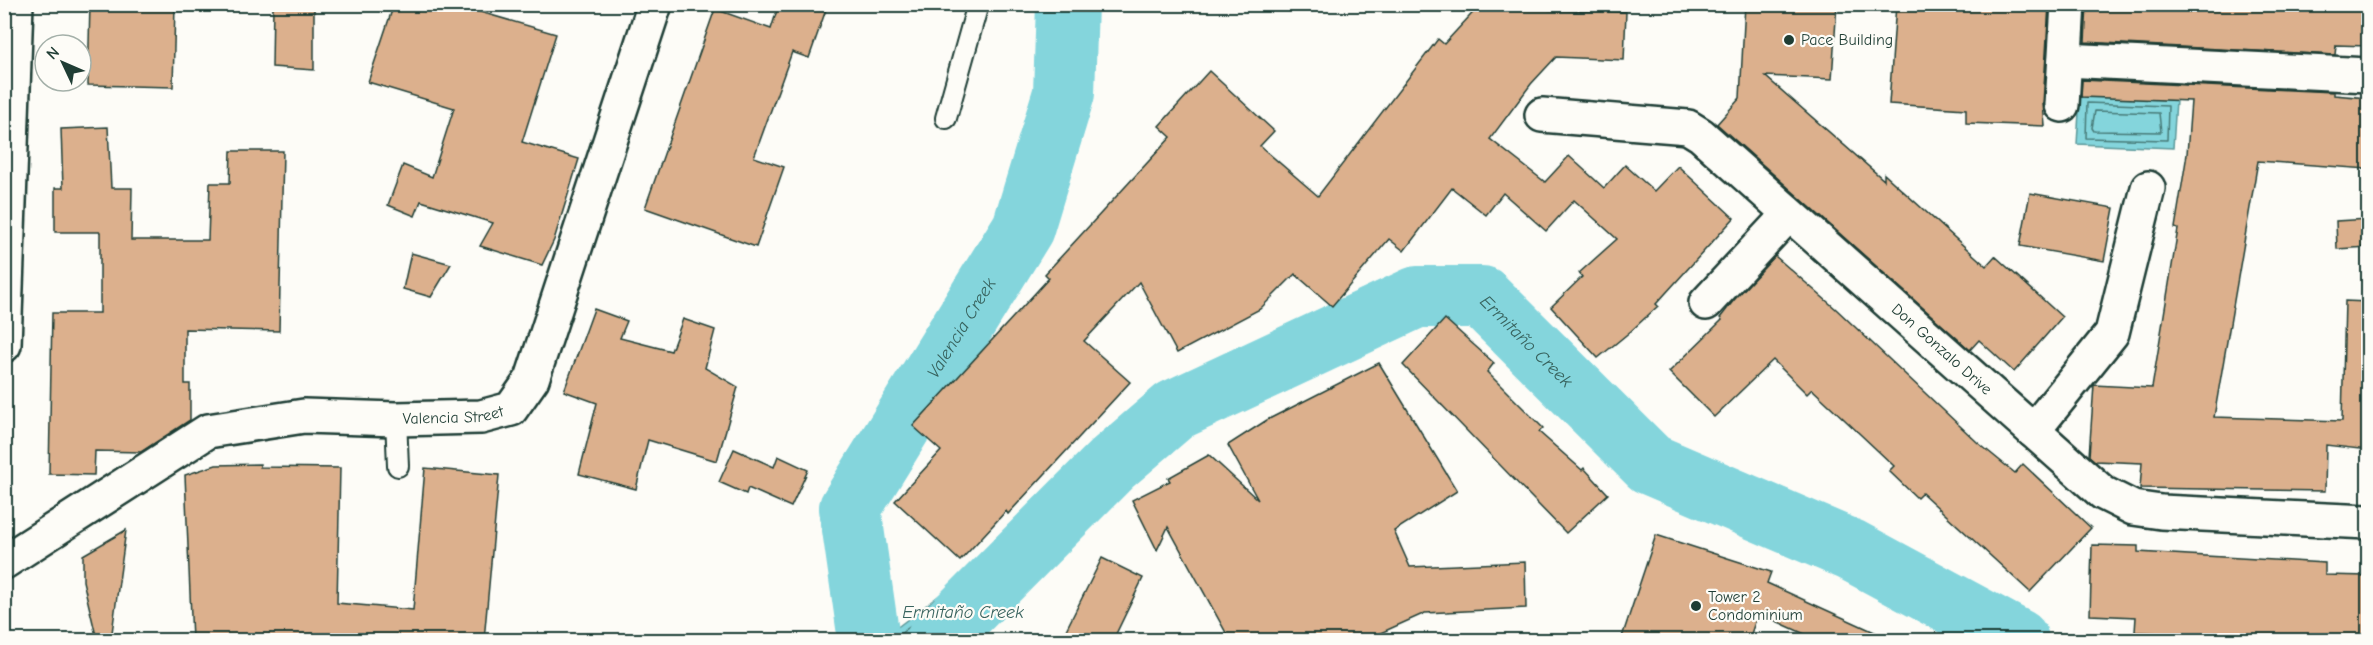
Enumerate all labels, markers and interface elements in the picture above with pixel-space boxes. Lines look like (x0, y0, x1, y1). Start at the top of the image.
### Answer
place label: Pace Building (1801, 31, 1893, 49)
north arrow (33, 33, 93, 93)
marker: Pace Building (1782, 33, 1796, 47)
text: N (43, 43, 63, 63)
water label: Valencia Creek (922, 274, 1000, 382)
water label: Ermitaño Creek (1476, 291, 1577, 392)
street label: Don Gonzalo Drive (1888, 300, 1996, 399)
street label: Valencia Street (402, 402, 506, 428)
place label: Tower 2 Condominium (1708, 588, 1803, 624)
marker: Tower 2 Condominium (1689, 599, 1703, 613)
water label: Ermitaño Creek (902, 602, 1024, 623)

